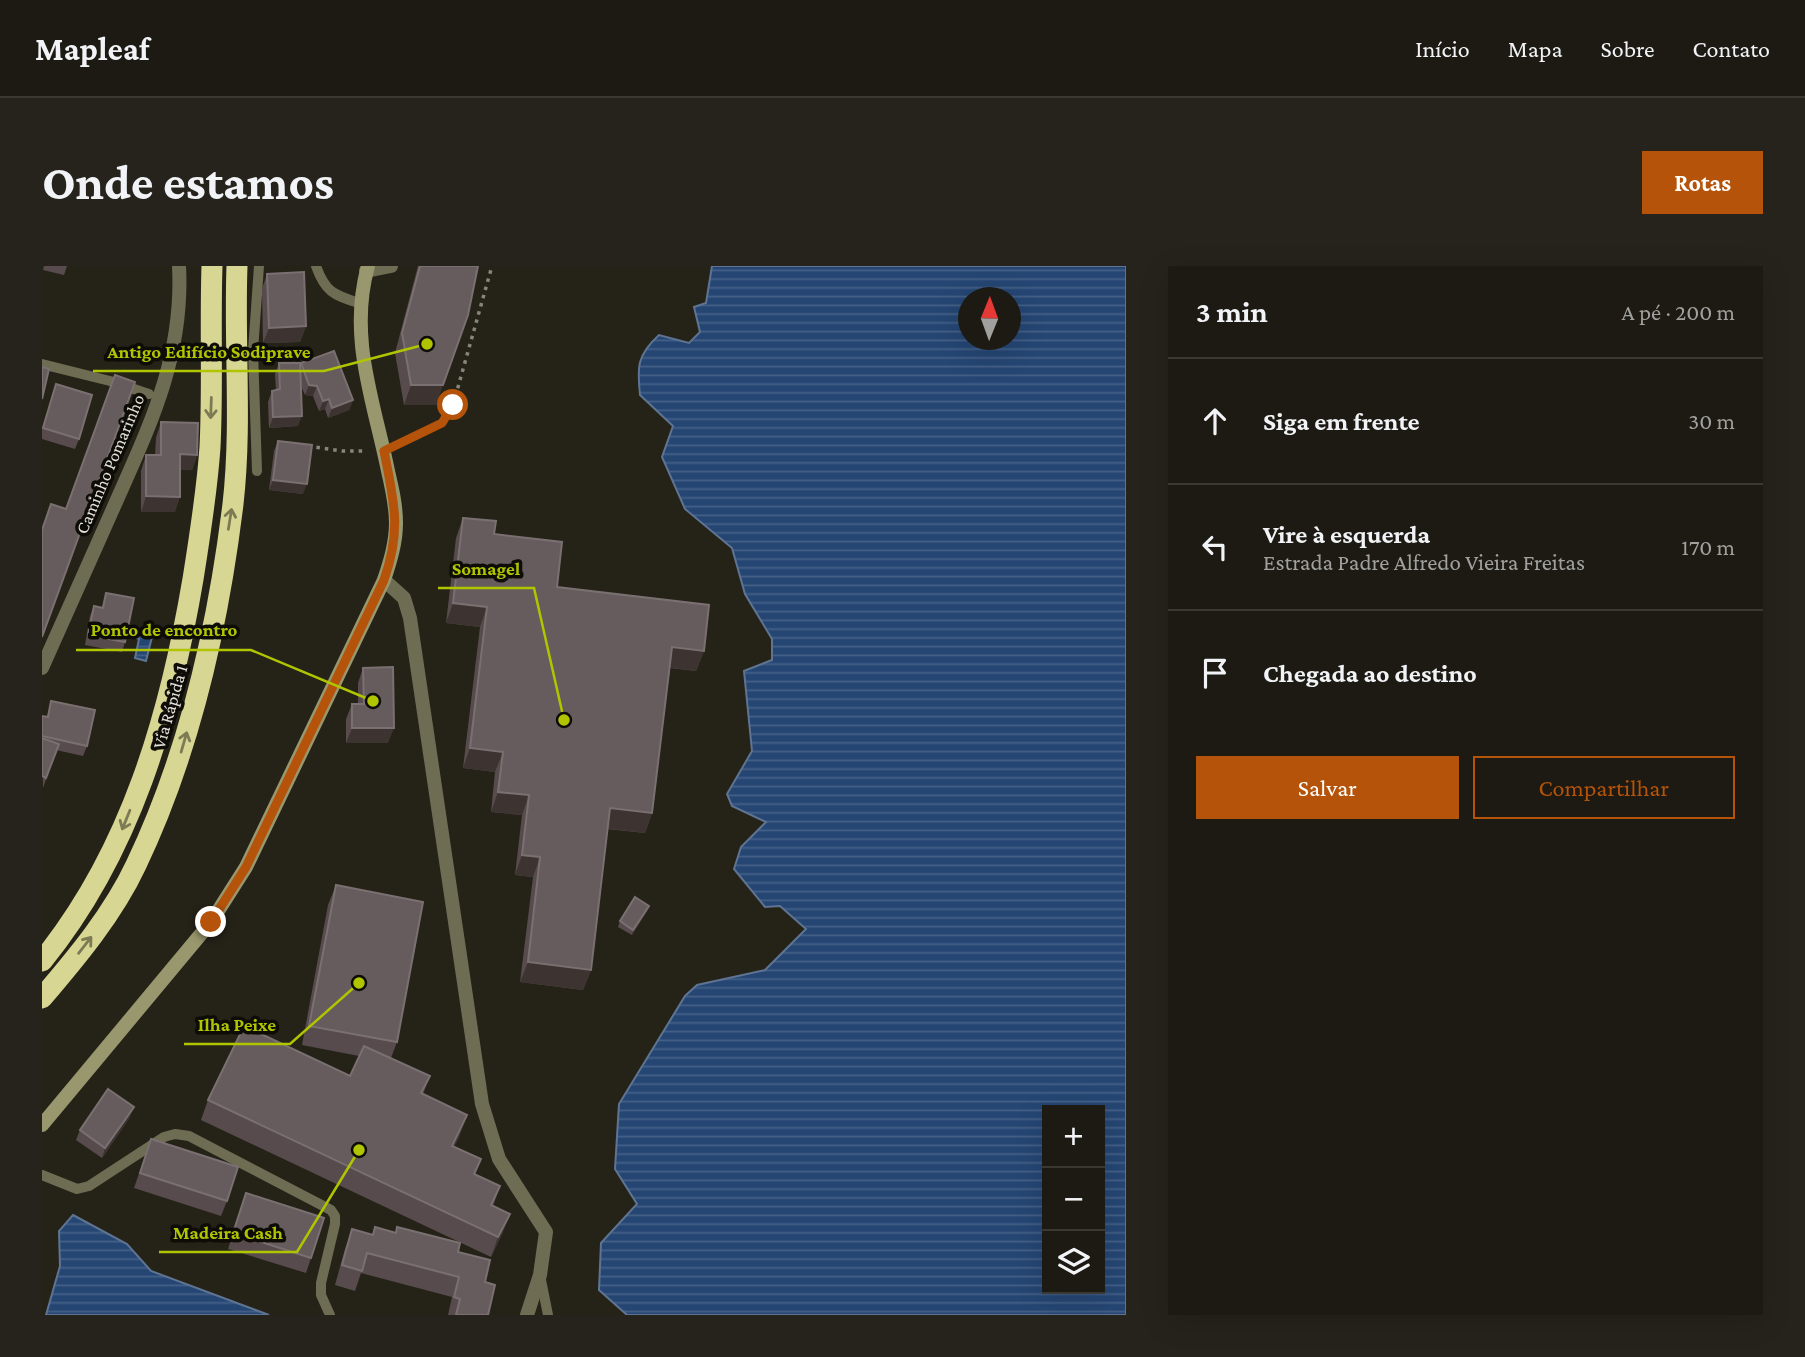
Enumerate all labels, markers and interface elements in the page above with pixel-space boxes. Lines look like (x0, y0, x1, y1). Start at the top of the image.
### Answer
text: Mapleaf (35, 30, 150, 67)
text: Início (1415, 35, 1470, 62)
text: Mapa (1508, 35, 1563, 62)
text: Sobre (1601, 35, 1655, 62)
text: Contato (1693, 35, 1770, 62)
button: Rotas (1642, 151, 1763, 214)
text: Onde estamos (42, 155, 334, 210)
north arrow (958, 287, 1021, 350)
text: 3 min (1196, 295, 1268, 328)
text: A pé · 200 m (1622, 299, 1735, 325)
callout: Antigo Edifício Sodiprave (93, 331, 324, 371)
text: Antigo Edifício Sodiprave (106, 341, 311, 362)
route start (437, 389, 468, 420)
street label: Caminho Pomarinho (72, 391, 148, 537)
one-way arrow (205, 396, 218, 419)
icon: ahead (1196, 402, 1234, 440)
text: Siga em frente (1263, 407, 1420, 436)
text: 30 m (1688, 408, 1735, 434)
one-way arrow (224, 509, 237, 531)
text: Vire à esquerda (1263, 520, 1430, 549)
icon: left (1196, 528, 1234, 566)
text: 170 m (1681, 534, 1735, 560)
callout: Somagel (438, 548, 534, 588)
text: Estrada Padre Alfredo Vieira Freitas (1263, 549, 1585, 575)
text: Somagel (452, 558, 521, 579)
callout: Ponto de encontro (76, 610, 251, 650)
text: Ponto de encontro (91, 619, 238, 640)
icon: arrive (1196, 654, 1234, 692)
text: Chegada ao destino (1263, 659, 1477, 688)
street label: Via Rápida 1 (149, 663, 191, 751)
one-way arrow (179, 731, 192, 753)
button: Salvar (1196, 756, 1459, 819)
button: Compartilhar (1473, 756, 1735, 819)
one-way arrow (118, 809, 131, 830)
route end (195, 906, 226, 937)
one-way arrow (77, 936, 92, 955)
callout: Ilha Peixe (184, 1004, 290, 1044)
text: Ilha Peixe (198, 1014, 276, 1035)
map controls (1042, 1105, 1105, 1294)
button: + (1042, 1105, 1105, 1168)
button: − (1042, 1168, 1105, 1231)
callout: Madeira Cash (159, 1212, 297, 1252)
text: Madeira Cash (173, 1222, 283, 1243)
button: layers (1042, 1231, 1105, 1294)

